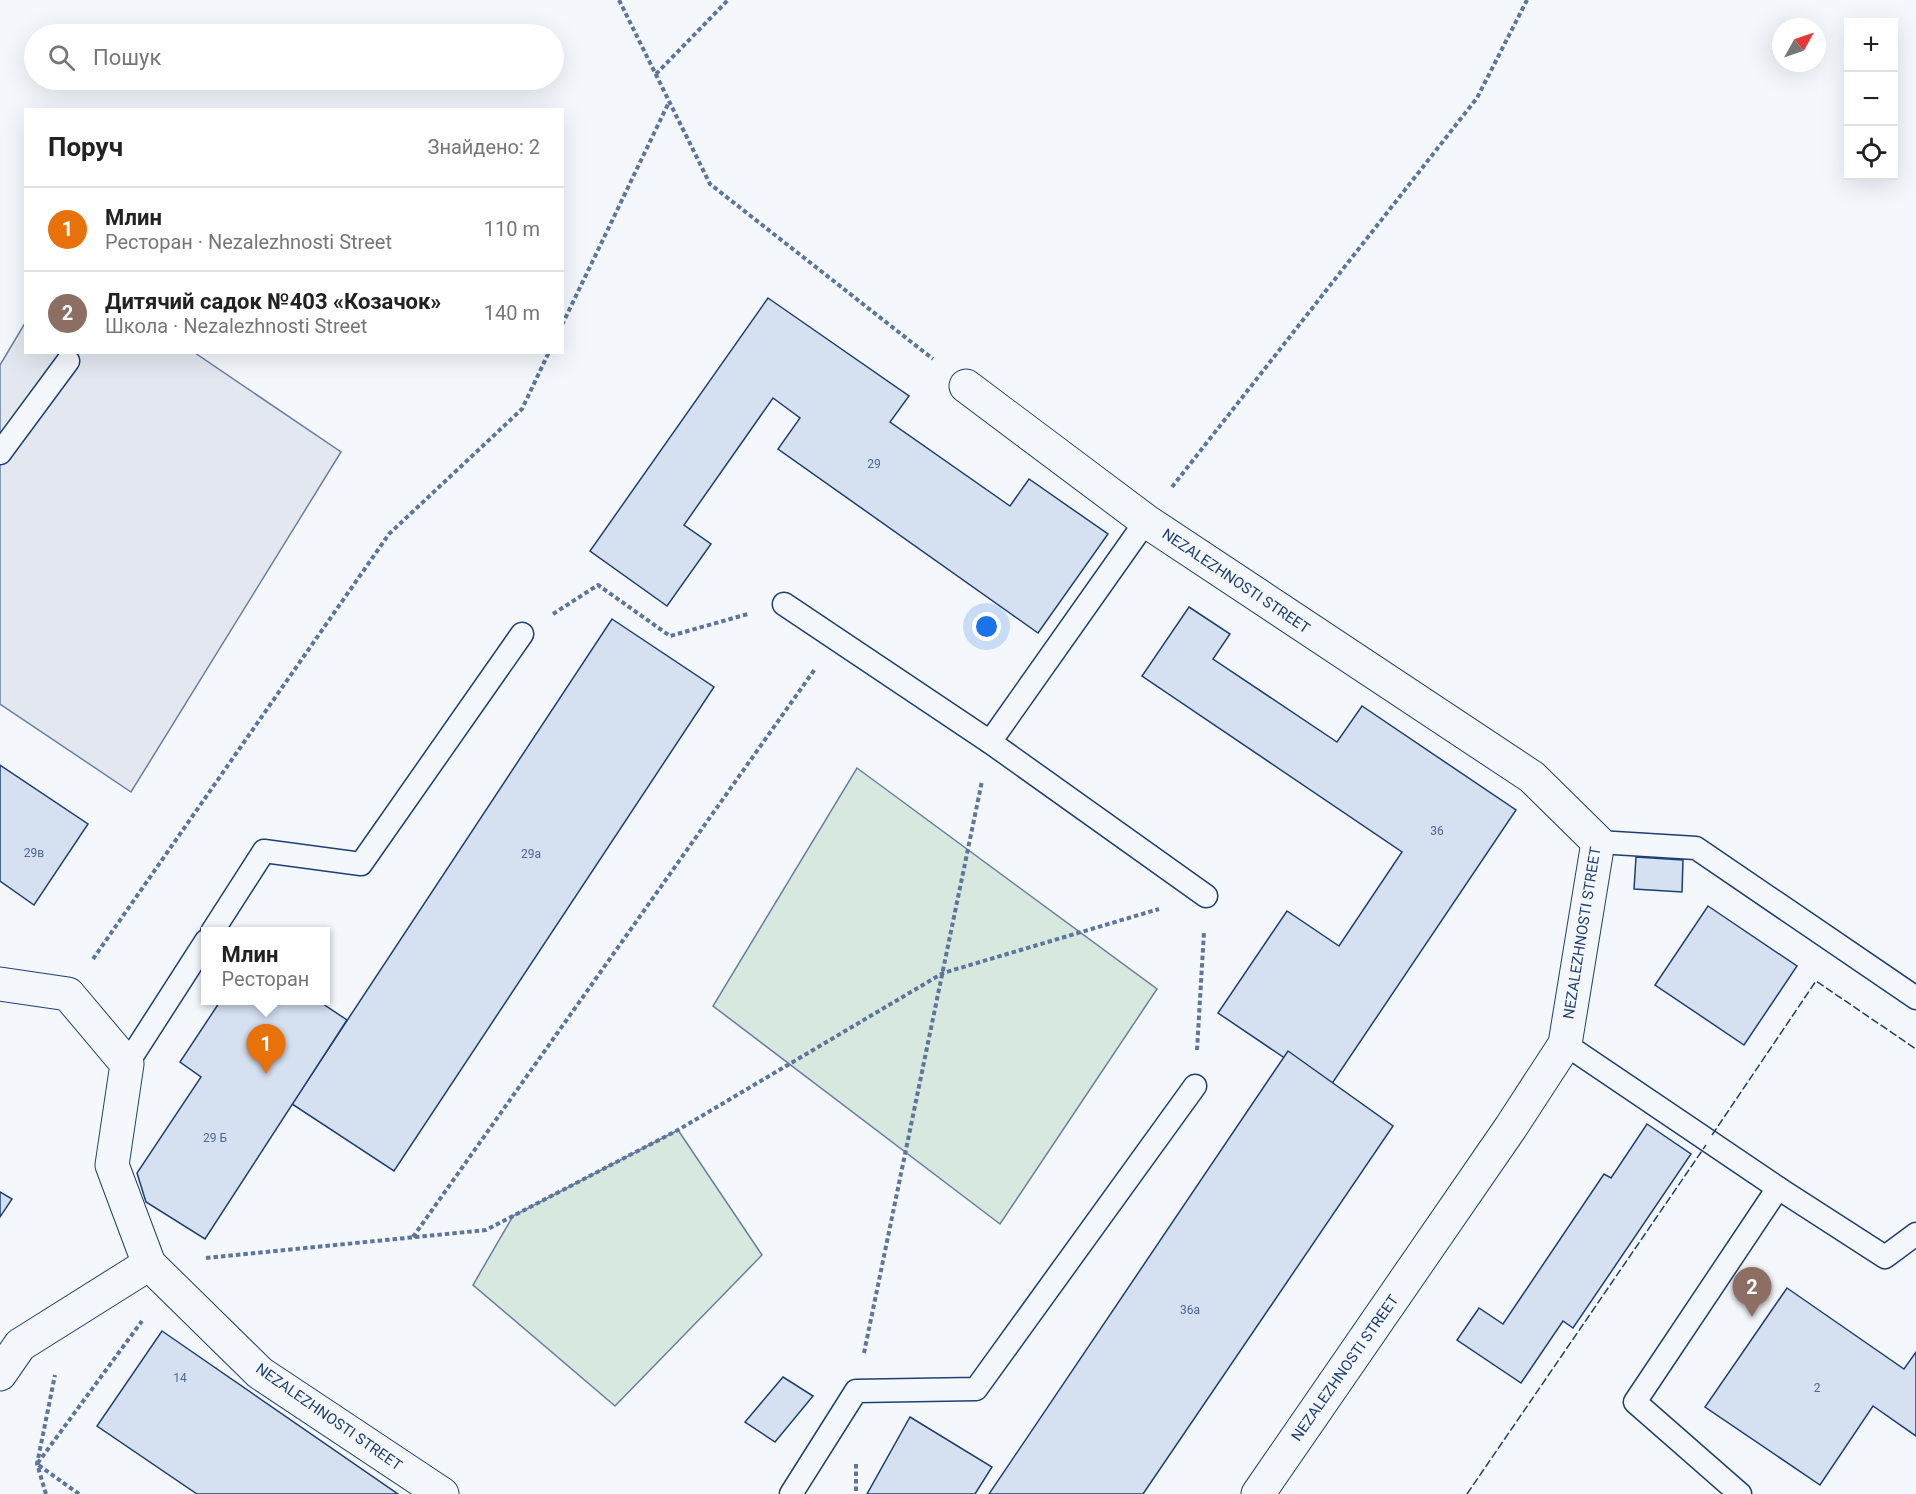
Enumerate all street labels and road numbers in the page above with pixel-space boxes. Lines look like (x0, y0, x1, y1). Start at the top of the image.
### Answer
street label: NEZALEZHNOSTI STREET (1159, 525, 1313, 637)
street label: NEZALEZHNOSTI STREET (1559, 845, 1605, 1020)
street label: NEZALEZHNOSTI STREET (1288, 1291, 1402, 1445)
street label: NEZALEZHNOSTI STREET (252, 1360, 406, 1474)

